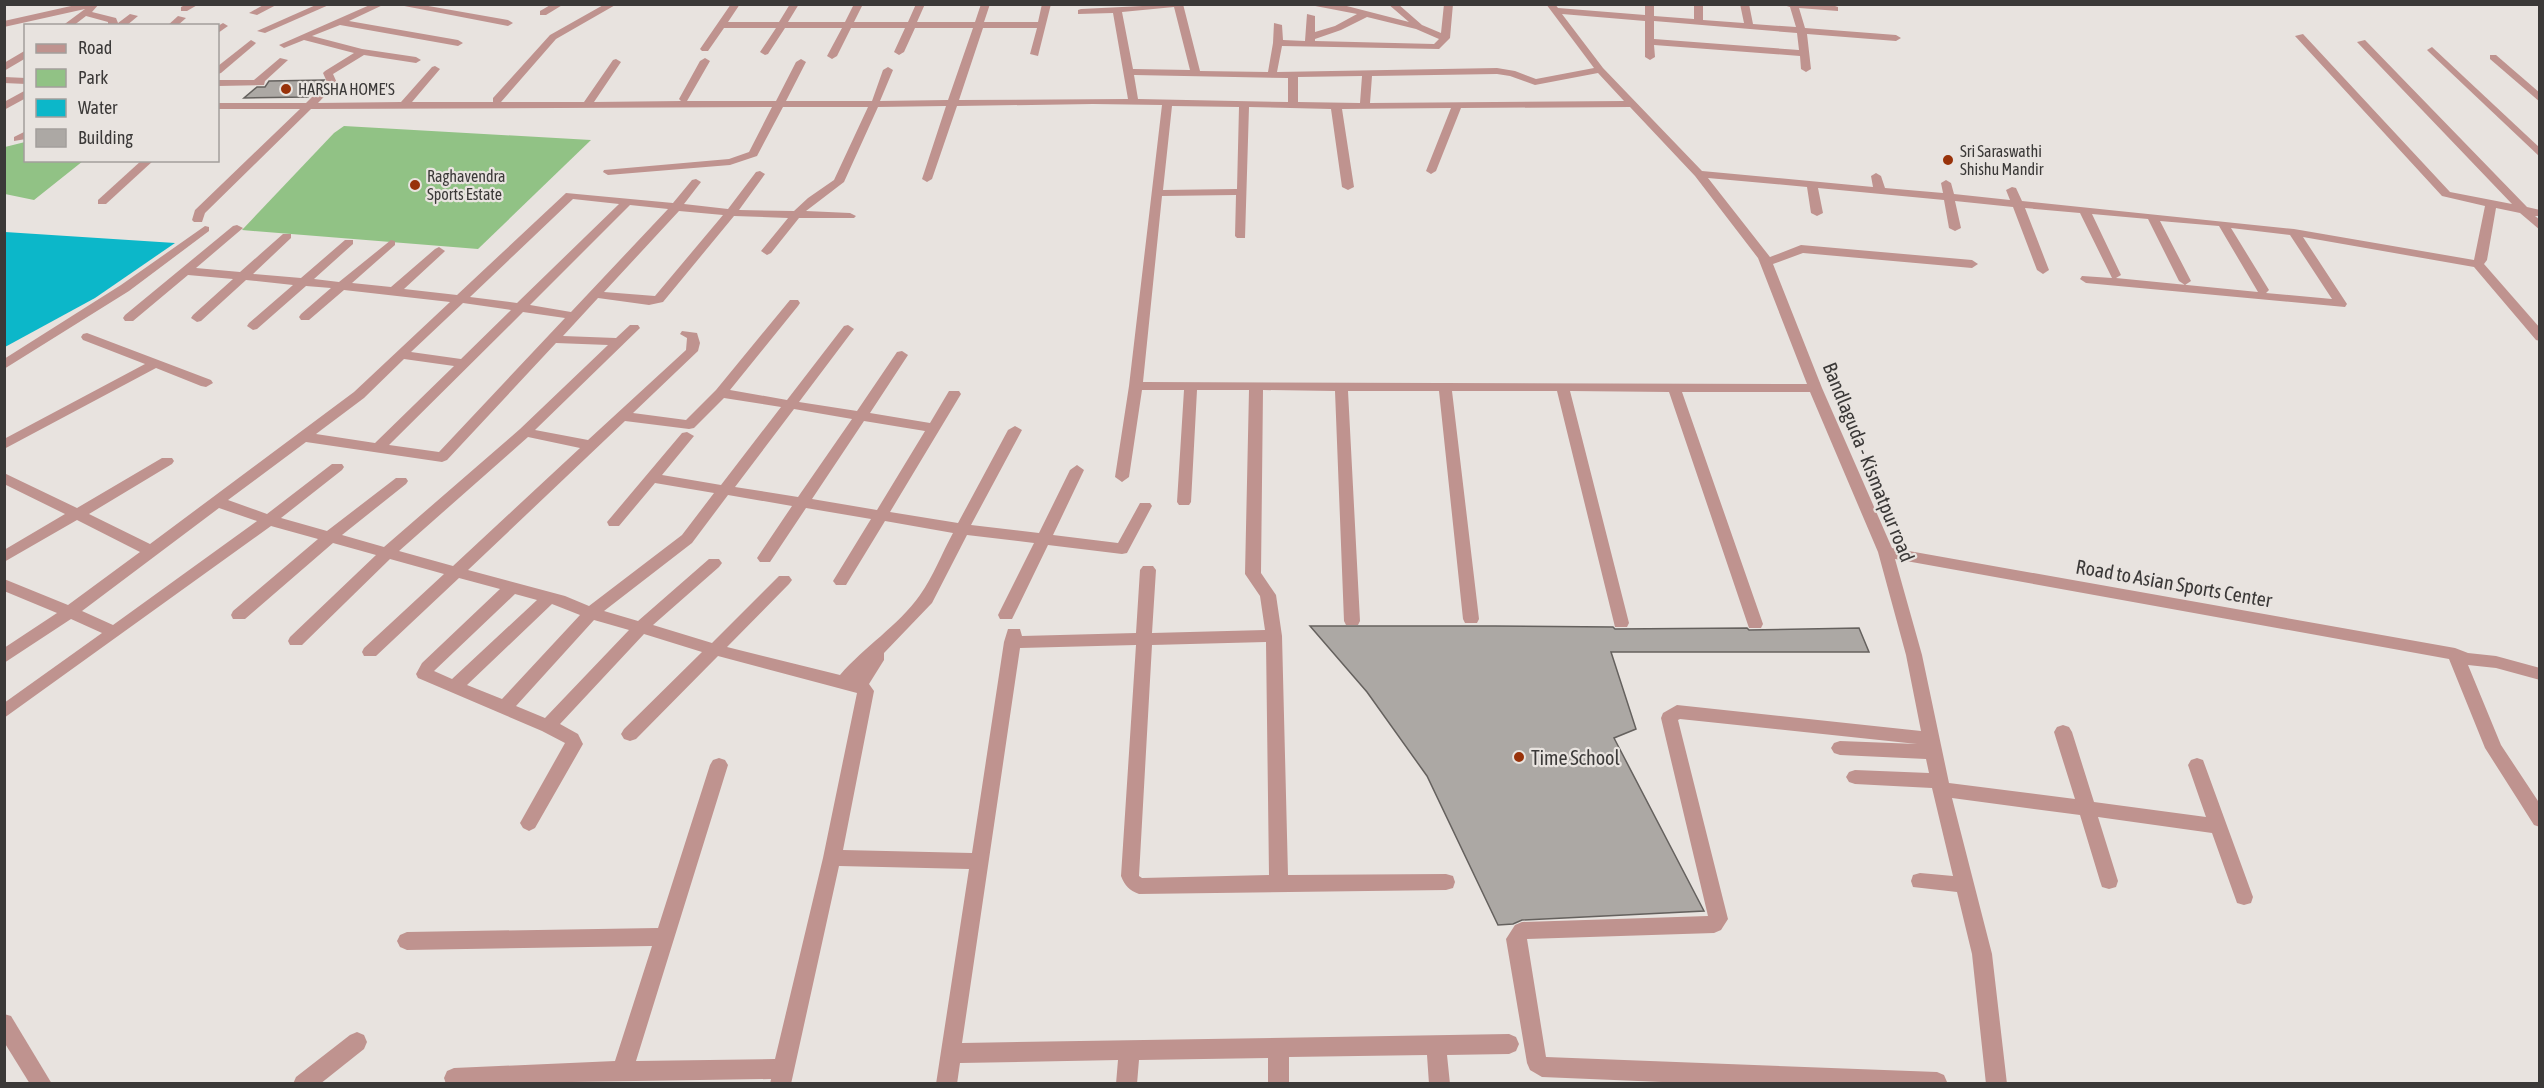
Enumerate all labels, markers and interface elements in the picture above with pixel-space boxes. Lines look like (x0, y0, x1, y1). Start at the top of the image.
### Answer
legend (24, 24, 219, 162)
text: Road (78, 37, 112, 58)
text: Park (78, 67, 108, 88)
place label: HARSHA HOME'S (298, 80, 395, 98)
marker: HARSHA HOME'S (279, 82, 293, 96)
text: Water (78, 97, 118, 118)
text: Building (78, 127, 133, 148)
place label: Sri Saraswathi Shishu Mandir (1960, 142, 2044, 178)
marker: Sri Saraswathi Shishu Mandir (1941, 153, 1955, 167)
place label: Raghavendra Sports Estate (427, 167, 505, 204)
marker: Raghavendra Sports Estate (408, 178, 422, 192)
street label: Bandlaguda - Kismatpur road (1818, 359, 1920, 565)
street label: Road to Asian Sports Center (2074, 554, 2275, 612)
place label: Time School (1531, 746, 1621, 769)
marker: Time School (1512, 750, 1526, 764)

